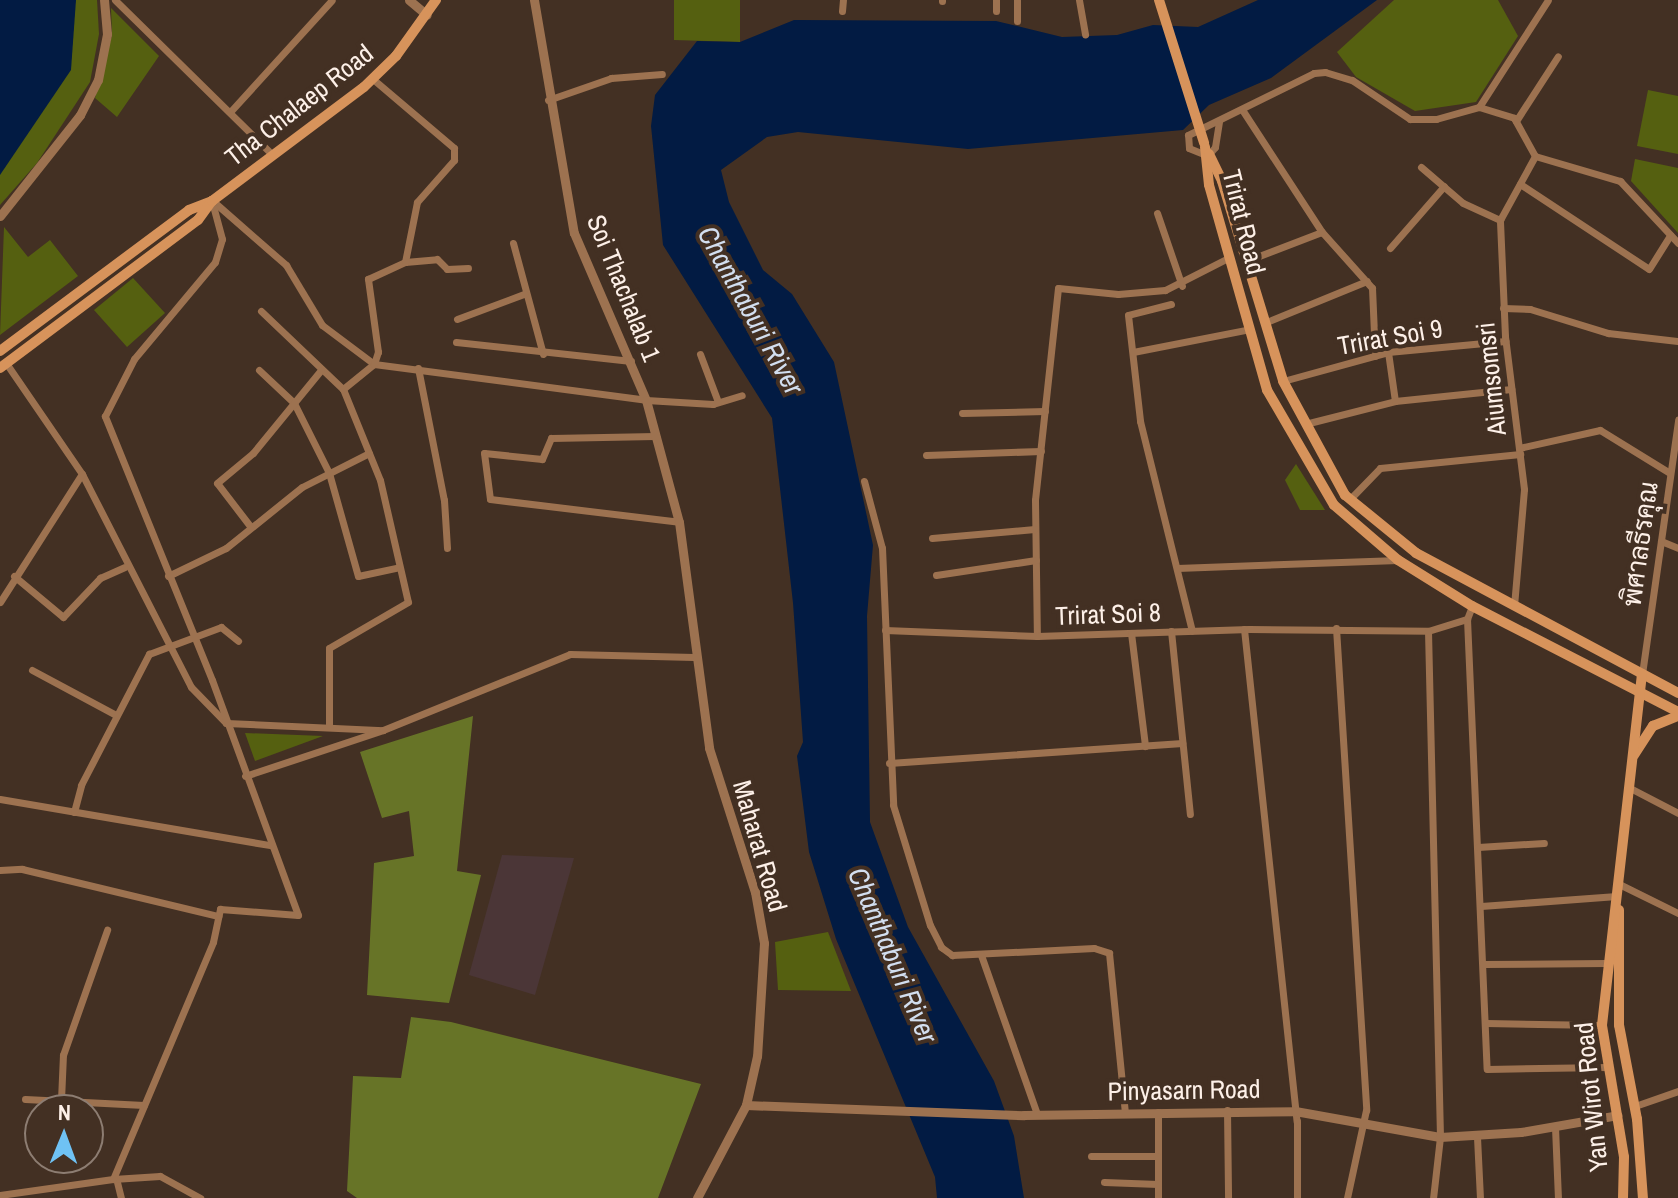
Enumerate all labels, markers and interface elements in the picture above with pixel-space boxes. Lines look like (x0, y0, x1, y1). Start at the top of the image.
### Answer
street label: Tha Chalaep Road (219, 38, 379, 172)
street label: Trirat Road (1216, 166, 1272, 278)
street label: Soi Thachalab 1 (580, 210, 668, 366)
water label: Chanthaburi River (691, 220, 811, 400)
street label: Trirat Soi 9 (1335, 312, 1445, 362)
street label: Aiumsomsri (1470, 321, 1512, 437)
street label: พิศาลธีรคุณ (1616, 479, 1664, 609)
street label: Trirat Soi 8 (1055, 597, 1161, 631)
street label: Maharat Road (726, 777, 794, 915)
water label: Chanthaburi River (841, 862, 945, 1048)
street label: Yan Wirot Road (1568, 1021, 1614, 1173)
street label: Pinyasarn Road (1107, 1073, 1261, 1107)
north arrow (24, 1094, 104, 1174)
text: N (58, 1097, 71, 1127)

